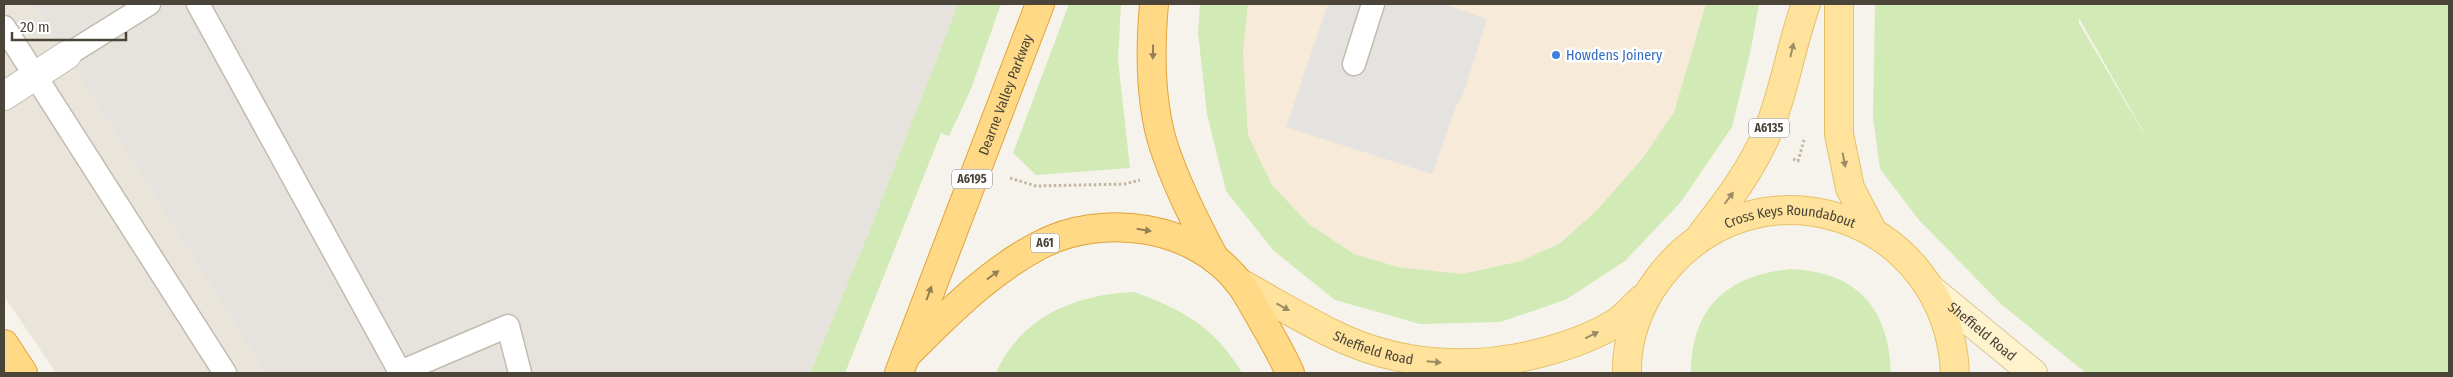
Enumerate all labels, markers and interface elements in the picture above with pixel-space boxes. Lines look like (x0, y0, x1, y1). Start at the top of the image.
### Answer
scale bar (12, 10, 126, 42)
text: 20 m (20, 18, 50, 36)
street label: Dearne Valley Parkway (975, 31, 1037, 158)
one-way arrow (1788, 42, 1796, 57)
one-way arrow (1149, 45, 1157, 61)
place label: Howdens Joinery (1566, 47, 1663, 64)
marker: Howdens Joinery (1550, 49, 1562, 61)
road number: A6135 (1749, 119, 1789, 138)
one-way arrow (1840, 152, 1848, 168)
road number: A6195 (952, 170, 992, 188)
one-way arrow (1724, 192, 1735, 205)
text: Cross Keys Roundabout (1722, 202, 1859, 232)
street label: Cross Keys Roundabout (1724, 219, 1858, 235)
one-way arrow (1136, 226, 1152, 234)
road number: A61 (1031, 234, 1059, 252)
one-way arrow (986, 269, 999, 280)
one-way arrow (925, 285, 933, 300)
street label: Sheffield Road (1944, 299, 2019, 365)
one-way arrow (1276, 303, 1290, 311)
street label: Sheffield Road (1330, 327, 1415, 368)
one-way arrow (1585, 331, 1599, 339)
one-way arrow (1427, 359, 1443, 367)

